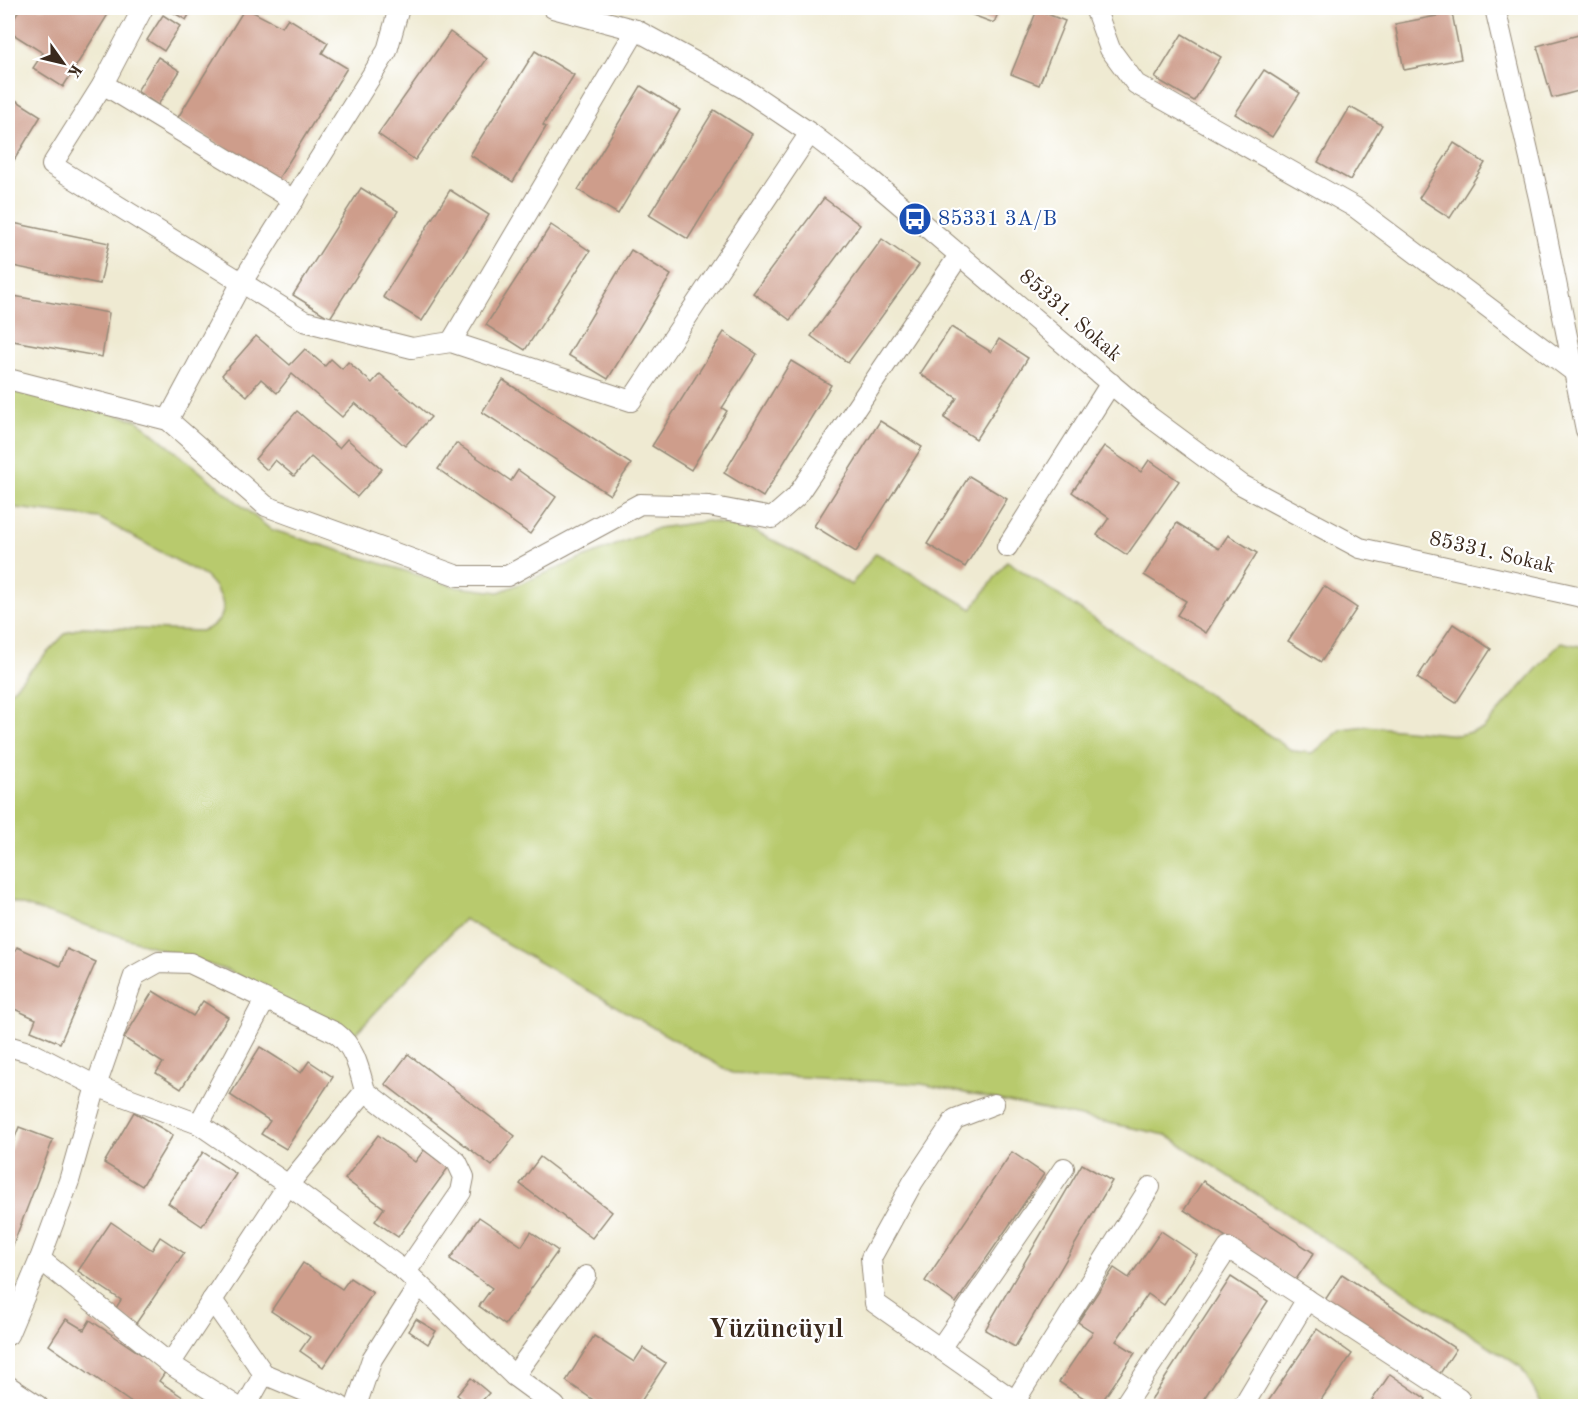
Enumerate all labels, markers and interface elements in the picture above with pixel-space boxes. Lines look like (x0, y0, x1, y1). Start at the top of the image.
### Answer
north arrow (33, 33, 93, 93)
text: K (64, 61, 84, 80)
bus stop icon: 85331 3A/B (897, 201, 933, 237)
place label: 85331 3A/B (938, 209, 1057, 230)
street label: 85331. Sokak (1015, 266, 1125, 366)
street label: 85331. Sokak (1427, 528, 1557, 578)
district label: Yüzüncüyıl (709, 1316, 843, 1343)

